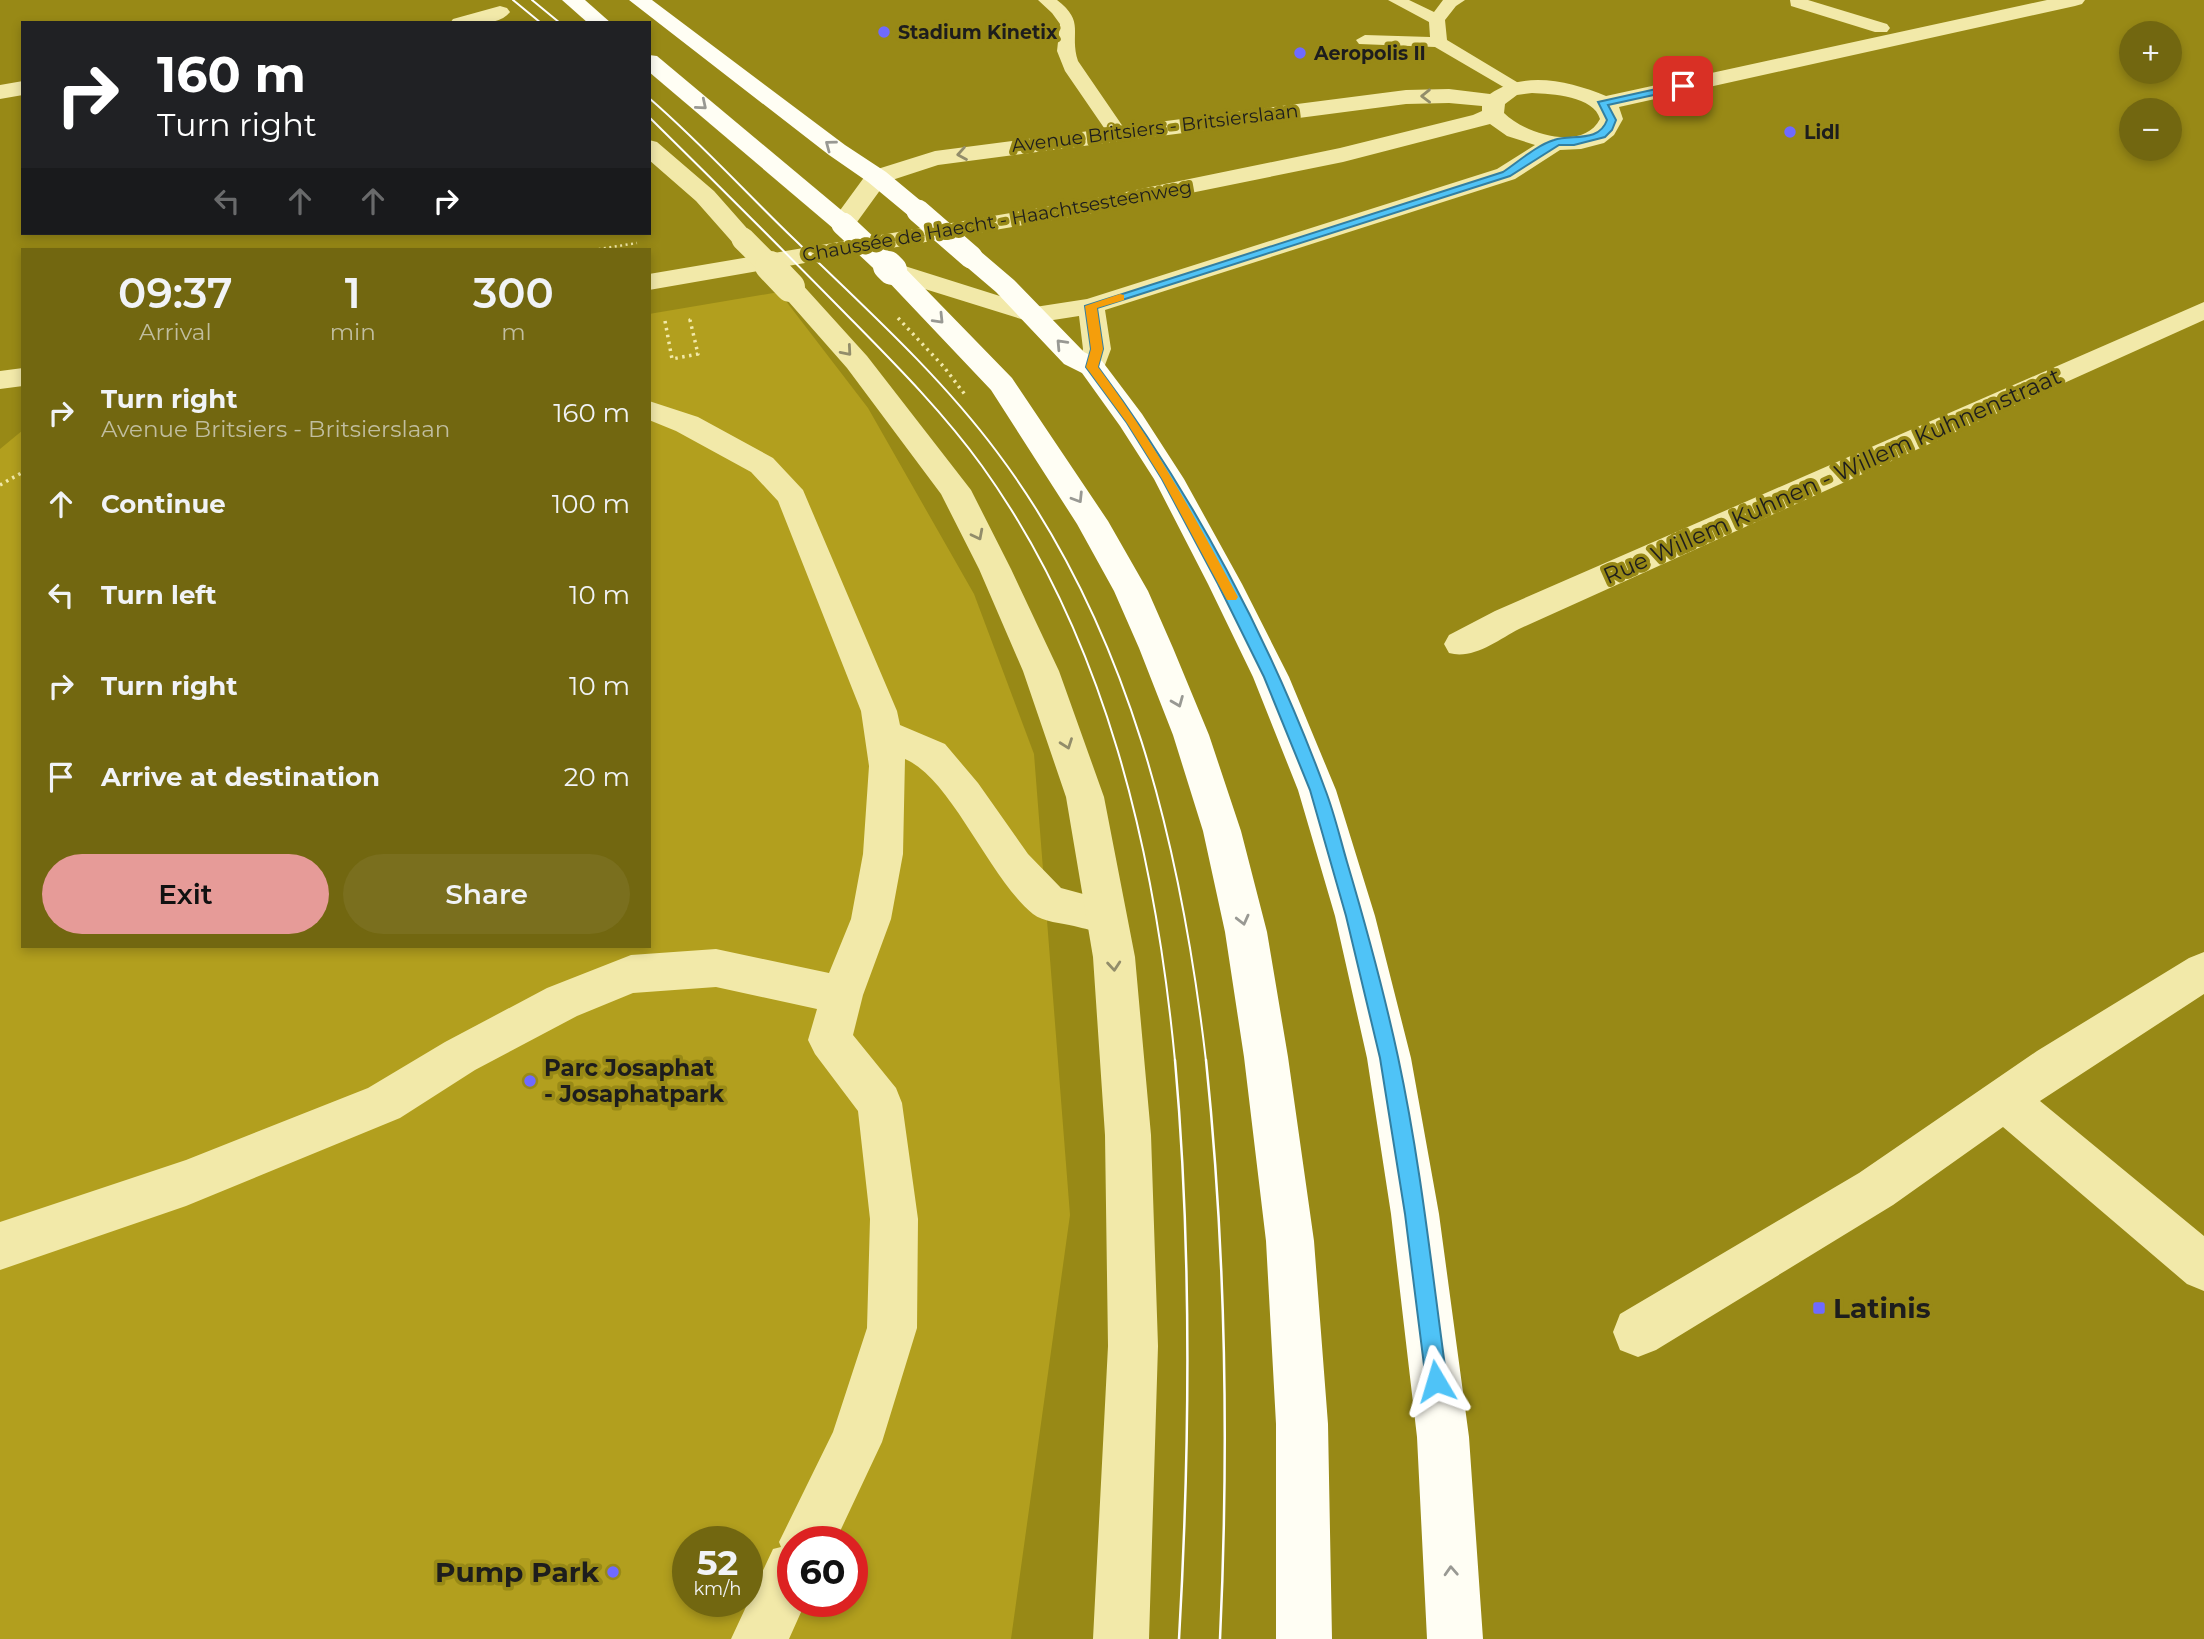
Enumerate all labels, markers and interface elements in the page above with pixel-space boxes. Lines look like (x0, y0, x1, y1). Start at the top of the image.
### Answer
place label: Stadium Kinetix (898, 21, 1058, 44)
map controls (2119, 21, 2182, 161)
button: + (2119, 21, 2182, 84)
marker: Stadium Kinetix (876, 24, 892, 40)
place label: Aeropolis II (1313, 42, 1426, 65)
text: 160 m (157, 45, 306, 104)
marker: Aeropolis II (1292, 45, 1308, 61)
icon: right (42, 49, 133, 140)
pin (1653, 56, 1713, 116)
icon: arrive (1664, 67, 1702, 105)
one-way arrow (1421, 89, 1432, 104)
one-way arrow (693, 97, 706, 109)
button: − (2119, 98, 2182, 161)
street label: Avenue Britsiers - Britsierslaan (1010, 99, 1300, 157)
text: Turn right (157, 105, 317, 144)
place label: Lidl (1804, 121, 1840, 144)
marker: Lidl (1782, 124, 1798, 140)
one-way arrow (825, 141, 838, 153)
one-way arrow (956, 146, 968, 161)
street label: Chaussée de Haecht - Haachtsesteenweg (800, 175, 1194, 267)
icon: left (208, 182, 246, 220)
icon: ahead (281, 182, 319, 220)
icon: ahead (354, 182, 392, 220)
icon: right (427, 182, 465, 220)
text: 09:37 (118, 267, 233, 319)
text: 1 (345, 267, 361, 319)
text: 300 (473, 267, 554, 319)
one-way arrow (931, 311, 944, 324)
text: Arrival (139, 318, 212, 346)
text: min (330, 318, 376, 346)
text: m (501, 318, 526, 346)
one-way arrow (1056, 339, 1069, 352)
one-way arrow (839, 342, 851, 355)
street label: Rue Willem Kuhnen - Willem Kuhnenstraat (1599, 362, 2065, 590)
text: Turn right (101, 383, 237, 415)
icon: right (42, 394, 80, 432)
text: 160 m (553, 397, 630, 429)
text: Avenue Britsiers - Britsierslaan (101, 415, 450, 443)
icon: ahead (42, 485, 80, 523)
text: Continue (101, 488, 226, 520)
text: 100 m (552, 488, 630, 520)
one-way arrow (1070, 491, 1083, 504)
one-way arrow (970, 528, 984, 540)
icon: left (42, 576, 80, 614)
text: Turn left (101, 579, 217, 611)
text: 10 m (569, 579, 630, 611)
icon: right (42, 667, 80, 705)
text: Turn right (101, 670, 237, 702)
text: 10 m (569, 670, 630, 702)
one-way arrow (1169, 696, 1183, 708)
one-way arrow (1059, 738, 1073, 750)
icon: arrive (42, 758, 80, 796)
text: Arrive at destination (101, 761, 380, 793)
text: 20 m (564, 761, 630, 793)
button: Exit (42, 854, 329, 934)
button: Share (343, 854, 630, 934)
one-way arrow (1235, 914, 1249, 926)
one-way arrow (1106, 961, 1121, 972)
place label: Parc Josaphat - Josaphatpark (544, 1054, 725, 1108)
marker: Parc Josaphat - Josaphatpark (522, 1073, 538, 1089)
place label: Latinis (1833, 1291, 1931, 1325)
marker: Latinis (1811, 1300, 1827, 1316)
position arrow (1399, 1344, 1473, 1418)
speed limit sign: 60 (777, 1526, 868, 1617)
text: 52 (697, 1541, 738, 1584)
place label: Pump Park (435, 1555, 600, 1589)
marker: Pump Park (605, 1564, 621, 1580)
one-way arrow (1444, 1565, 1459, 1576)
text: km/h (693, 1578, 742, 1600)

